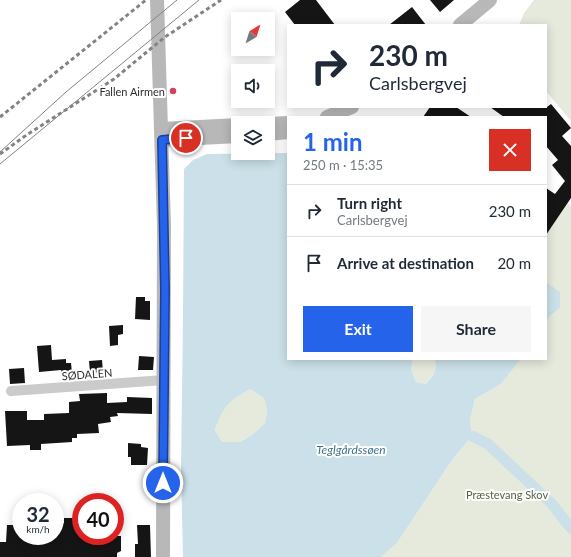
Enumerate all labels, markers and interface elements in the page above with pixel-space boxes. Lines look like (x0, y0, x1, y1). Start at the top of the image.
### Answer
north arrow (231, 12, 275, 56)
map controls (231, 12, 275, 160)
text: 230 m (369, 38, 448, 72)
icon: right (303, 40, 355, 92)
button: sound (231, 64, 275, 108)
text: Carlsbergvej (369, 72, 467, 94)
place label: Fallen Airmen (99, 85, 165, 98)
marker: Fallen Airmen (168, 86, 178, 96)
button: layers (231, 116, 275, 160)
pin (169, 121, 203, 155)
icon: arrive (175, 127, 197, 149)
text: 1 min (303, 127, 363, 156)
button: close (489, 129, 531, 171)
text: 250 m · 15:35 (303, 157, 383, 173)
text: Turn right (337, 194, 402, 212)
icon: right (303, 200, 325, 222)
text: 230 m (489, 202, 531, 220)
text: Carlsbergvej (337, 212, 408, 228)
icon: arrive (303, 252, 325, 274)
text: Arrive at destination (337, 254, 474, 272)
text: 20 m (497, 254, 531, 272)
button: Exit (303, 306, 413, 352)
button: Share (421, 306, 531, 352)
street label: SØDALEN (61, 366, 113, 382)
water label: Teglgårdssøen (316, 442, 386, 457)
position arrow (142, 462, 184, 504)
park label: Præstevang Skov (466, 488, 548, 501)
speed limit sign: 40 (72, 493, 124, 545)
text: 32 (26, 502, 50, 526)
text: km/h (26, 523, 50, 535)

